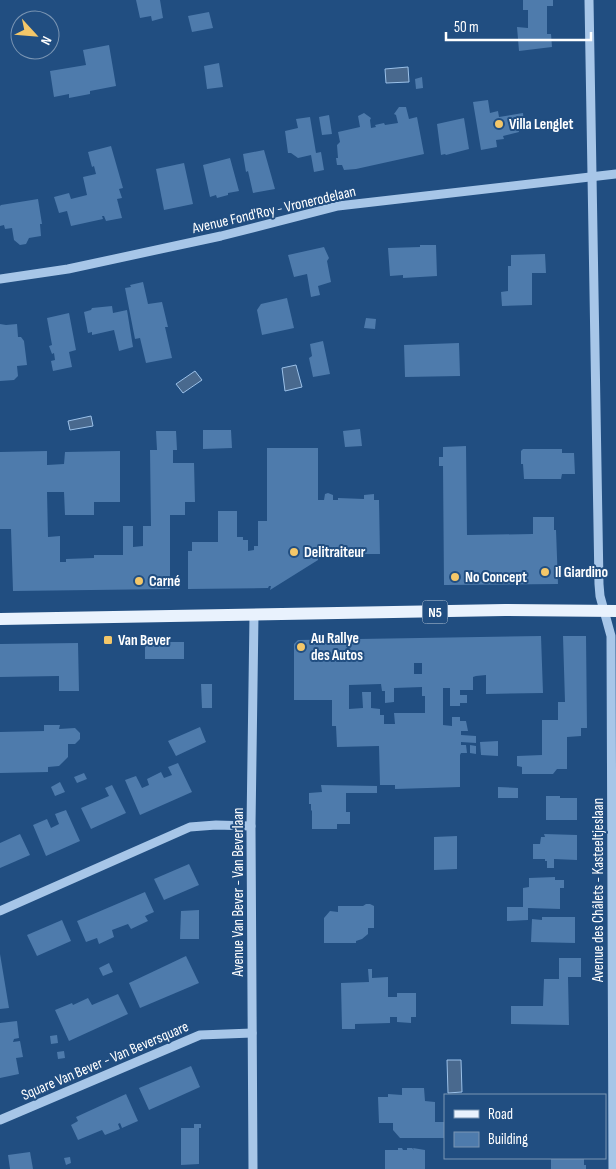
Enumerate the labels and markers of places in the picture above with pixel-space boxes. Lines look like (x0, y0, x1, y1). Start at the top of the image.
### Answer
place label: Villa Lenglet (509, 115, 574, 134)
marker: Villa Lenglet (493, 118, 505, 130)
place label: Delitraiteur (304, 543, 366, 562)
marker: Delitraiteur (288, 546, 300, 558)
place label: Il Giardino (555, 563, 608, 582)
marker: Il Giardino (539, 566, 551, 578)
place label: No Concept (465, 568, 527, 587)
marker: No Concept (449, 571, 461, 583)
place label: Carné (149, 572, 180, 591)
marker: Carné (133, 575, 145, 587)
place label: Au Rallye des Autos (310, 629, 363, 665)
place label: Van Bever (118, 631, 171, 650)
marker: Van Bever (102, 634, 114, 646)
marker: Au Rallye des Autos (295, 641, 307, 653)

